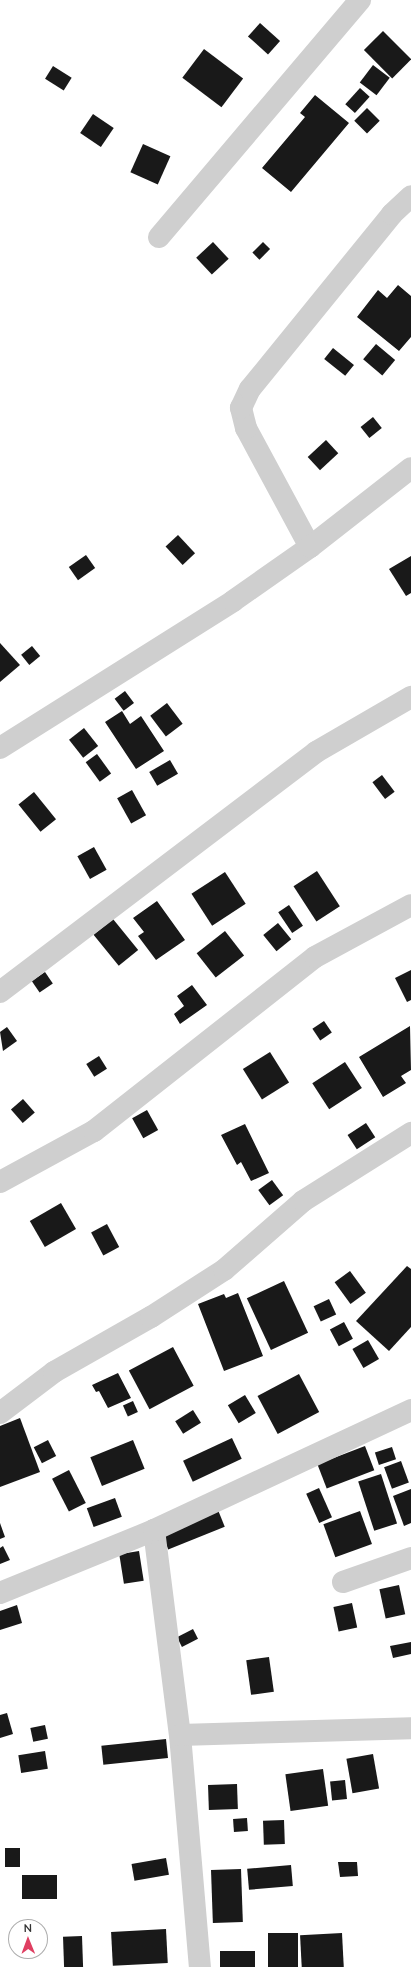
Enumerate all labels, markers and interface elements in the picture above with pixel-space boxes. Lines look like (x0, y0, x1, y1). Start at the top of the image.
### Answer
north arrow (8, 1919, 48, 1959)
text: N (24, 1921, 32, 1935)

